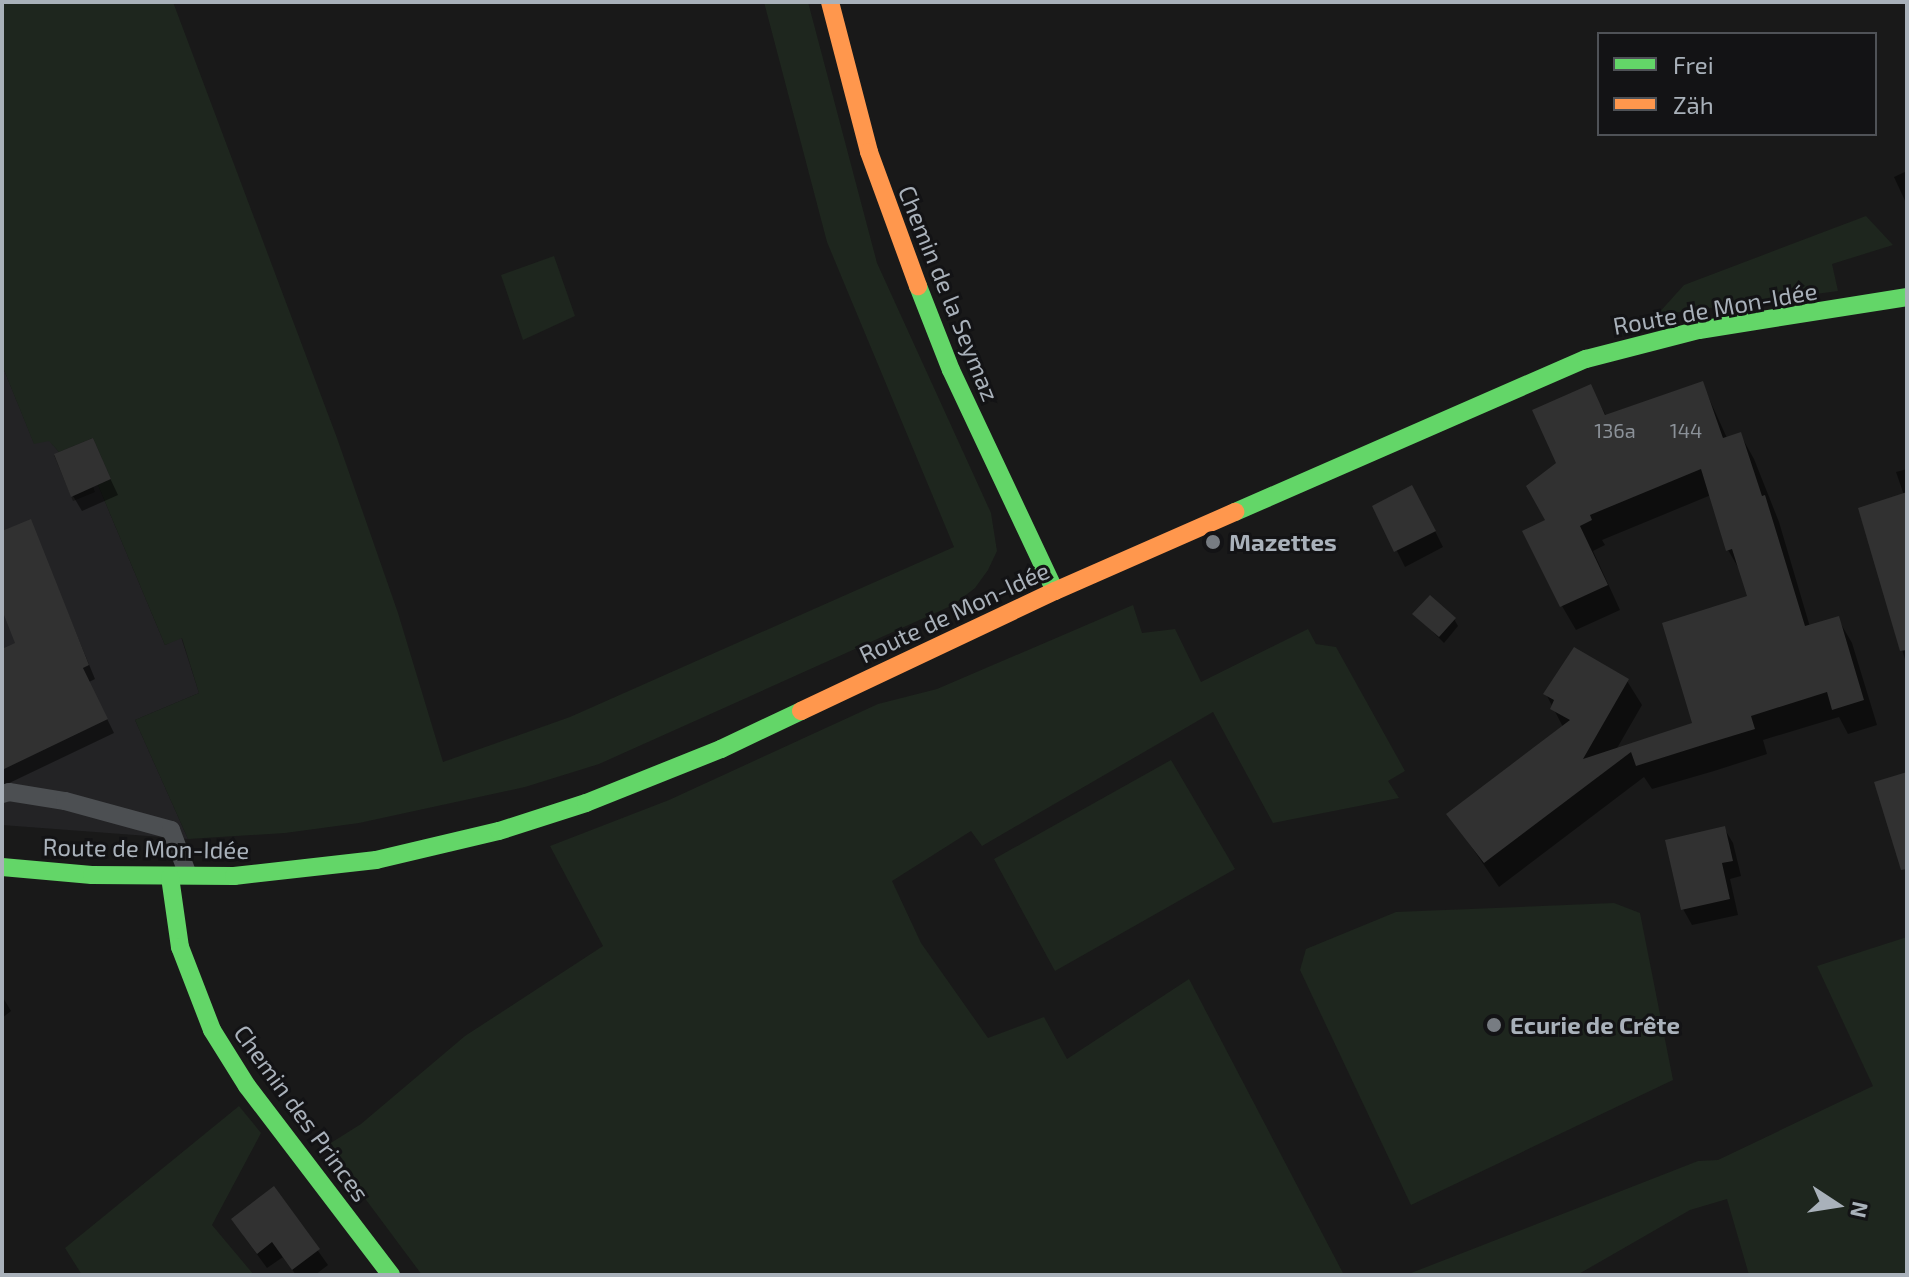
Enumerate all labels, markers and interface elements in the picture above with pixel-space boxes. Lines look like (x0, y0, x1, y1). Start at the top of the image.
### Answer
legend (1597, 32, 1877, 136)
text: Frei (1673, 50, 1714, 79)
text: Zäh (1673, 90, 1714, 119)
street label: Chemin de la Seymaz (893, 181, 1005, 405)
street label: Route de Mon-Idée (1611, 276, 1819, 340)
house number: 136a (1594, 418, 1636, 442)
house number: 144 (1670, 418, 1702, 442)
place label: Mazettes (1229, 528, 1337, 556)
marker: Mazettes (1204, 533, 1222, 551)
street label: Route de Mon-Idée (854, 555, 1054, 669)
street label: Route de Mon-Idée (42, 832, 250, 864)
place label: Ecurie de Crête (1510, 1011, 1680, 1039)
marker: Ecurie de Crête (1485, 1016, 1503, 1034)
street label: Chemin des Princes (228, 1019, 376, 1207)
north arrow (1797, 1165, 1877, 1245)
text: N (1846, 1200, 1875, 1220)

